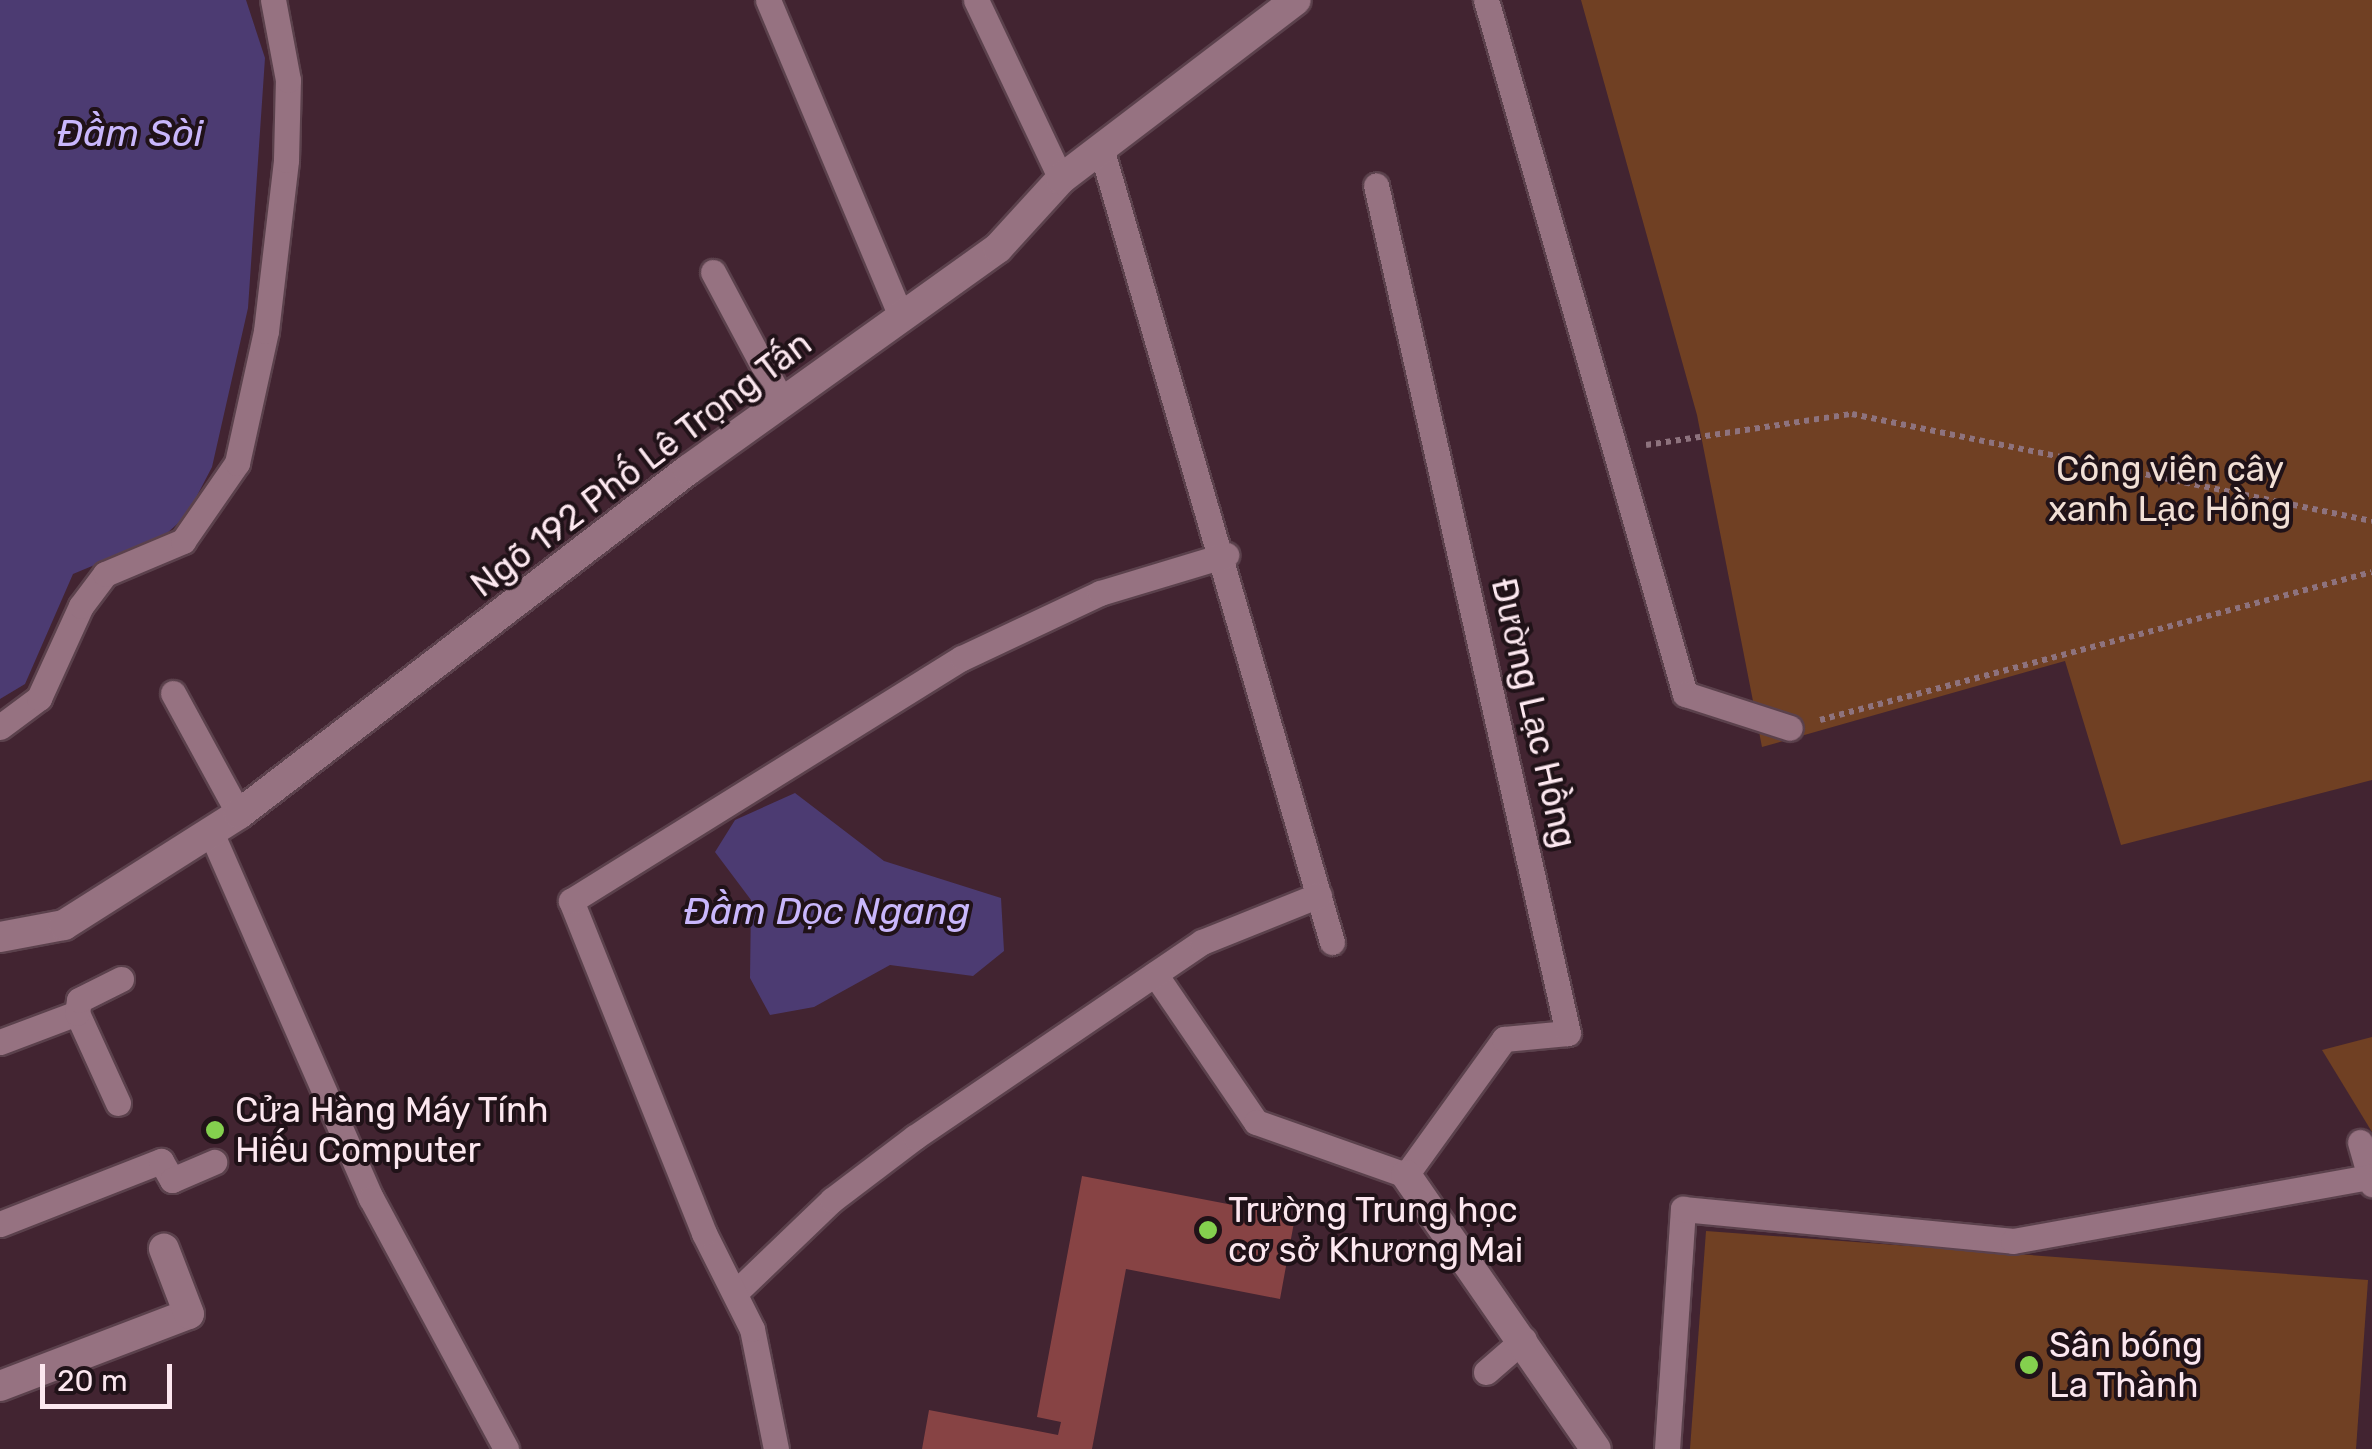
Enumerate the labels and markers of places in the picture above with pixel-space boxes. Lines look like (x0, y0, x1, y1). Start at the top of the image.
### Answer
place label: Cửa Hàng Máy Tính Hiếu Computer (235, 1089, 550, 1171)
marker: Cửa Hàng Máy Tính Hiếu Computer (204, 1119, 226, 1141)
place label: Trường Trung học cơ sở Khương Mai (1228, 1189, 1523, 1271)
marker: Trường Trung học cơ sở Khương Mai (1197, 1219, 1219, 1241)
place label: Sân bóng La Thành (2049, 1324, 2203, 1406)
marker: Sân bóng La Thành (2018, 1354, 2040, 1376)

